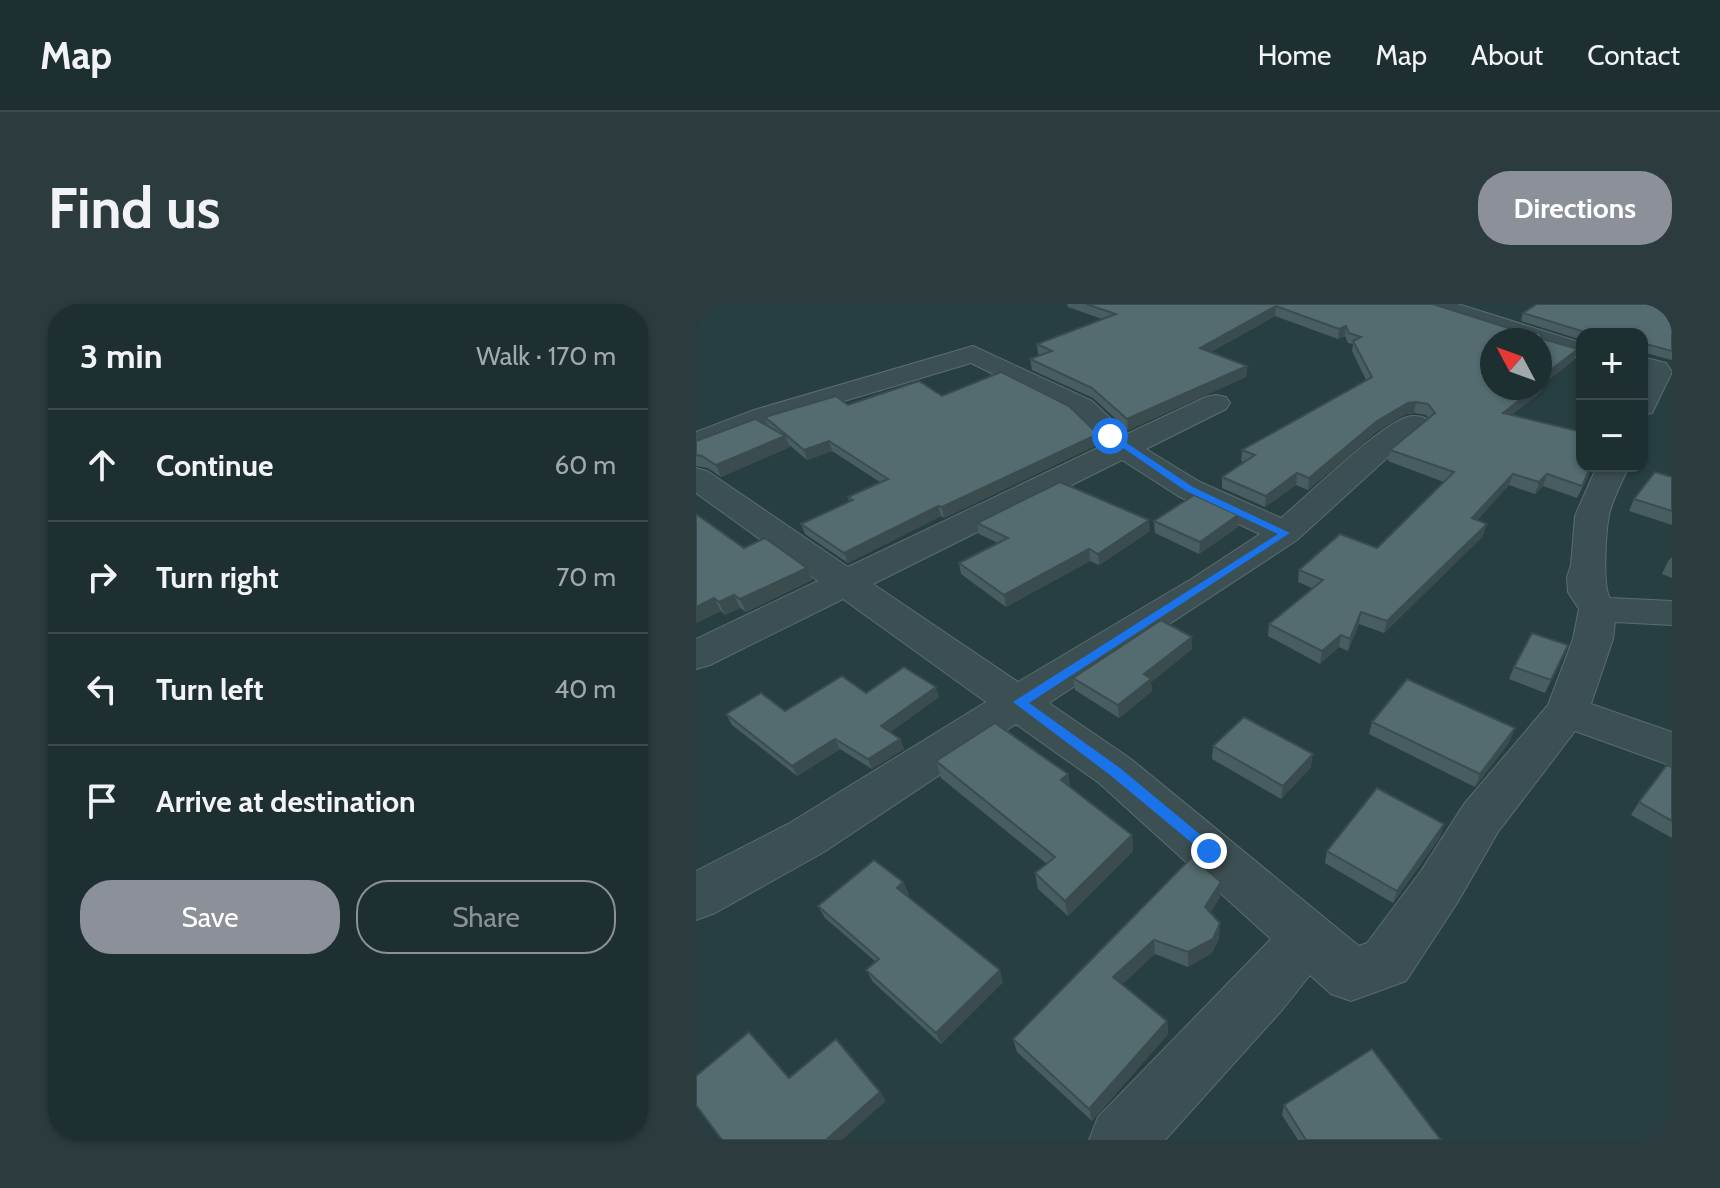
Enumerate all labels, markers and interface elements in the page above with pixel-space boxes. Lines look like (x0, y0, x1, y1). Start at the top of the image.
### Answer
text: Map (40, 32, 112, 79)
text: Home (1258, 38, 1331, 72)
text: Map (1375, 38, 1427, 72)
text: About (1471, 38, 1543, 72)
text: Contact (1587, 38, 1680, 72)
button: Directions (1478, 171, 1672, 245)
text: Find us (48, 174, 221, 242)
north arrow (1480, 328, 1552, 400)
map controls (1576, 328, 1648, 472)
button: + (1576, 328, 1648, 400)
text: 3 min (80, 335, 162, 377)
text: Walk · 170 m (476, 340, 616, 372)
button: − (1576, 400, 1648, 472)
route start (1092, 418, 1128, 454)
icon: ahead (80, 443, 124, 487)
text: Continue (156, 447, 273, 484)
text: 60 m (554, 449, 616, 481)
icon: right (80, 555, 124, 599)
text: Turn right (156, 559, 279, 596)
text: 70 m (556, 561, 616, 593)
icon: left (80, 667, 124, 711)
text: Turn left (156, 671, 264, 708)
text: 40 m (554, 673, 616, 705)
icon: arrive (80, 779, 124, 823)
text: Arrive at destination (156, 783, 416, 820)
route end (1191, 833, 1227, 869)
button: Save (80, 880, 340, 954)
button: Share (356, 880, 616, 954)

